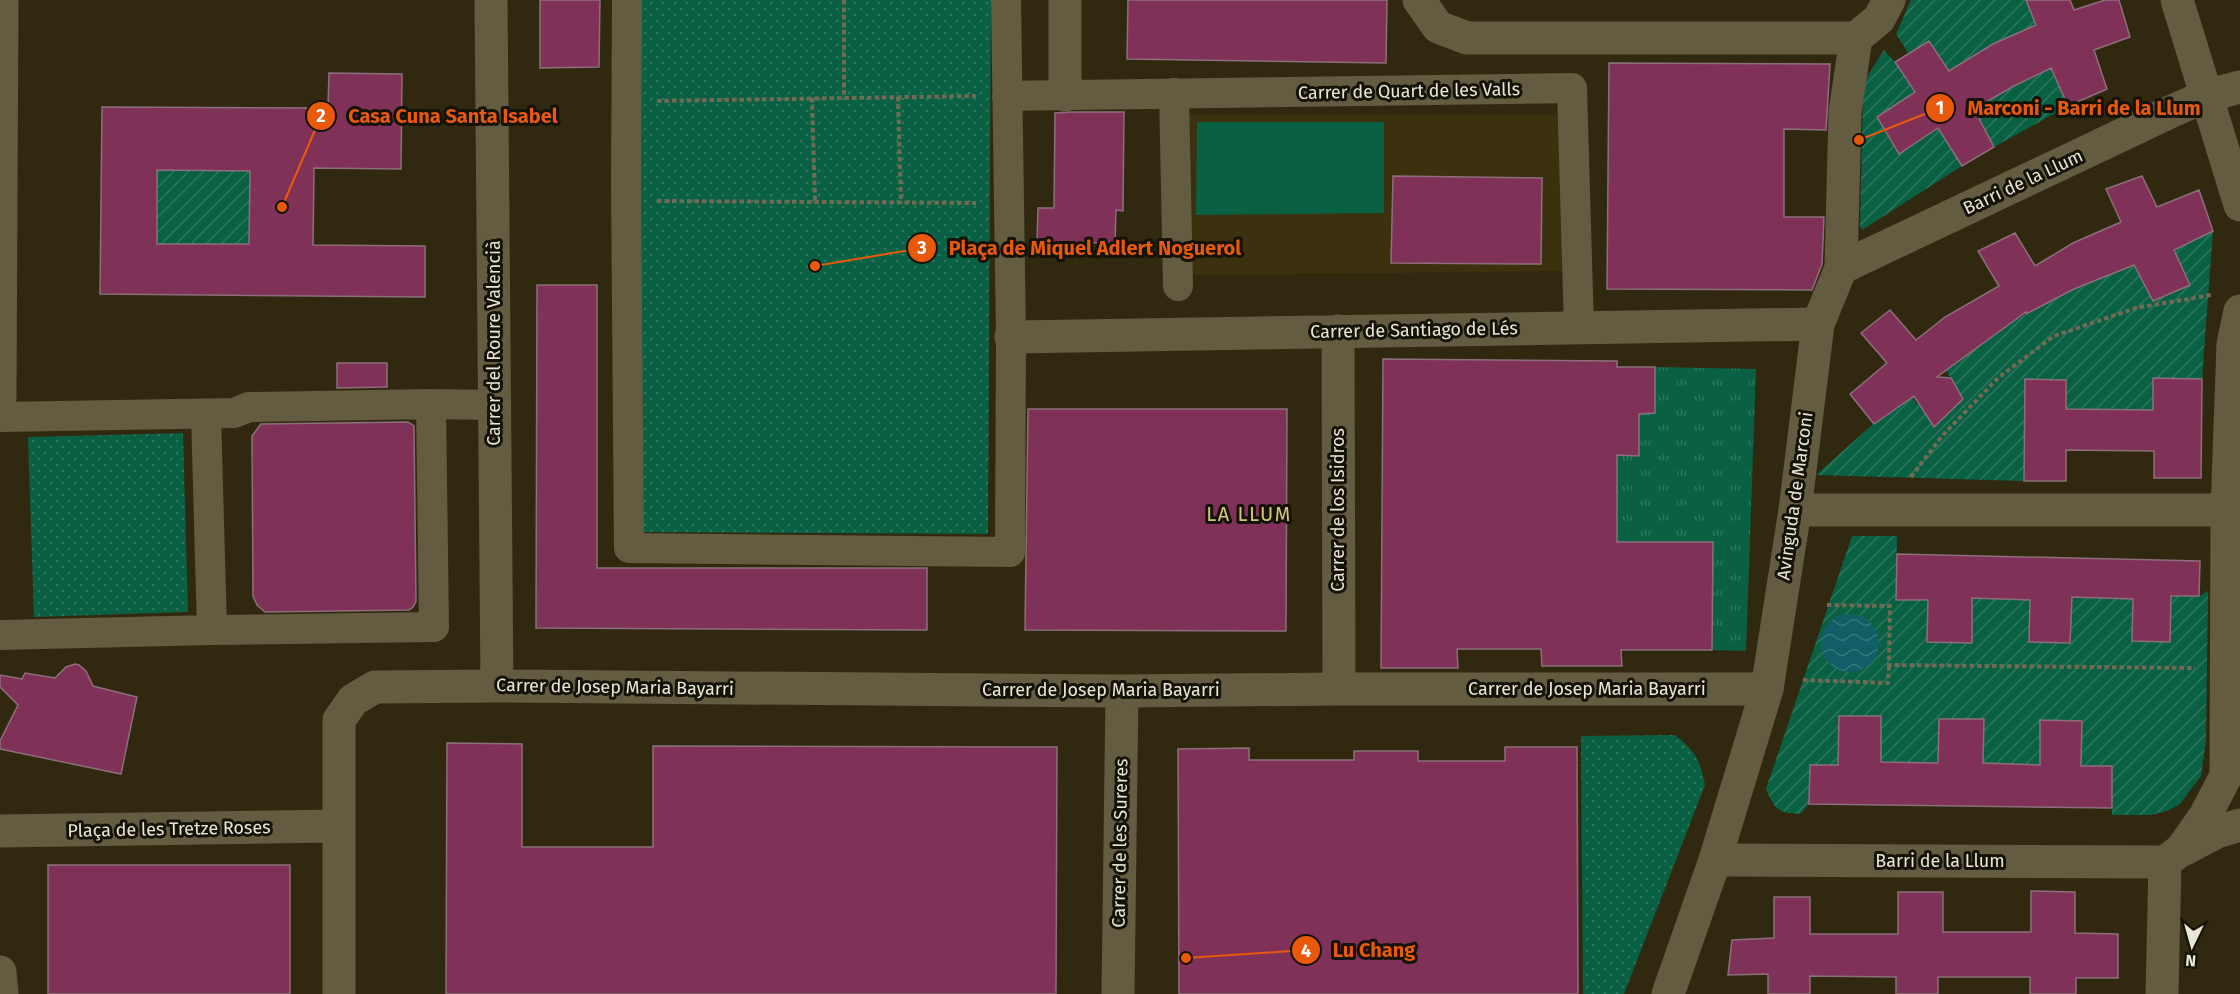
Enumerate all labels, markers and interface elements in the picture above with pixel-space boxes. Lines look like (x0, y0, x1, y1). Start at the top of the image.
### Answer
street label: Carrer de Quart de les Valls (1298, 78, 1520, 104)
callout: Marconi - Barri de la Llum (1925, 89, 2212, 127)
text: Marconi - Barri de la Llum (1967, 96, 2201, 120)
callout: Casa Cuna Santa Isabel (306, 97, 570, 135)
text: 1 (1936, 97, 1944, 119)
text: Casa Cuna Santa Isabel (348, 104, 558, 128)
text: 2 (316, 105, 326, 127)
street label: Barri de la Llum (1960, 145, 2086, 219)
callout: Plaça de Miquel Adlert Noguerol (907, 229, 1254, 267)
text: Plaça de Miquel Adlert Noguerol (949, 236, 1241, 260)
text: 3 (916, 237, 927, 259)
street label: Carrer del Roure Valencià (483, 240, 505, 446)
street label: Carrer de Santiago de Lés (1310, 317, 1518, 343)
street label: Avinguda de Marconi (1772, 410, 1818, 582)
street label: Carrer de los Isidros (1327, 428, 1349, 592)
district label: LA LLUM (1206, 502, 1292, 526)
street label: Carrer de Josep Maria Bayarri (496, 674, 734, 700)
street label: Carrer de Josep Maria Bayarri (1468, 678, 1706, 700)
street label: Carrer de Josep Maria Bayarri (982, 679, 1220, 701)
street label: Carrer de les Sureres (1108, 758, 1132, 928)
street label: Plaça de les Tretze Roses (67, 816, 271, 842)
street label: Barri de la Llum (1875, 850, 2005, 872)
north arrow (2162, 916, 2222, 976)
callout: Lu Chang (1291, 931, 1428, 969)
text: Lu Chang (1333, 938, 1416, 962)
text: 4 (1301, 940, 1311, 962)
text: N (2185, 951, 2197, 970)

